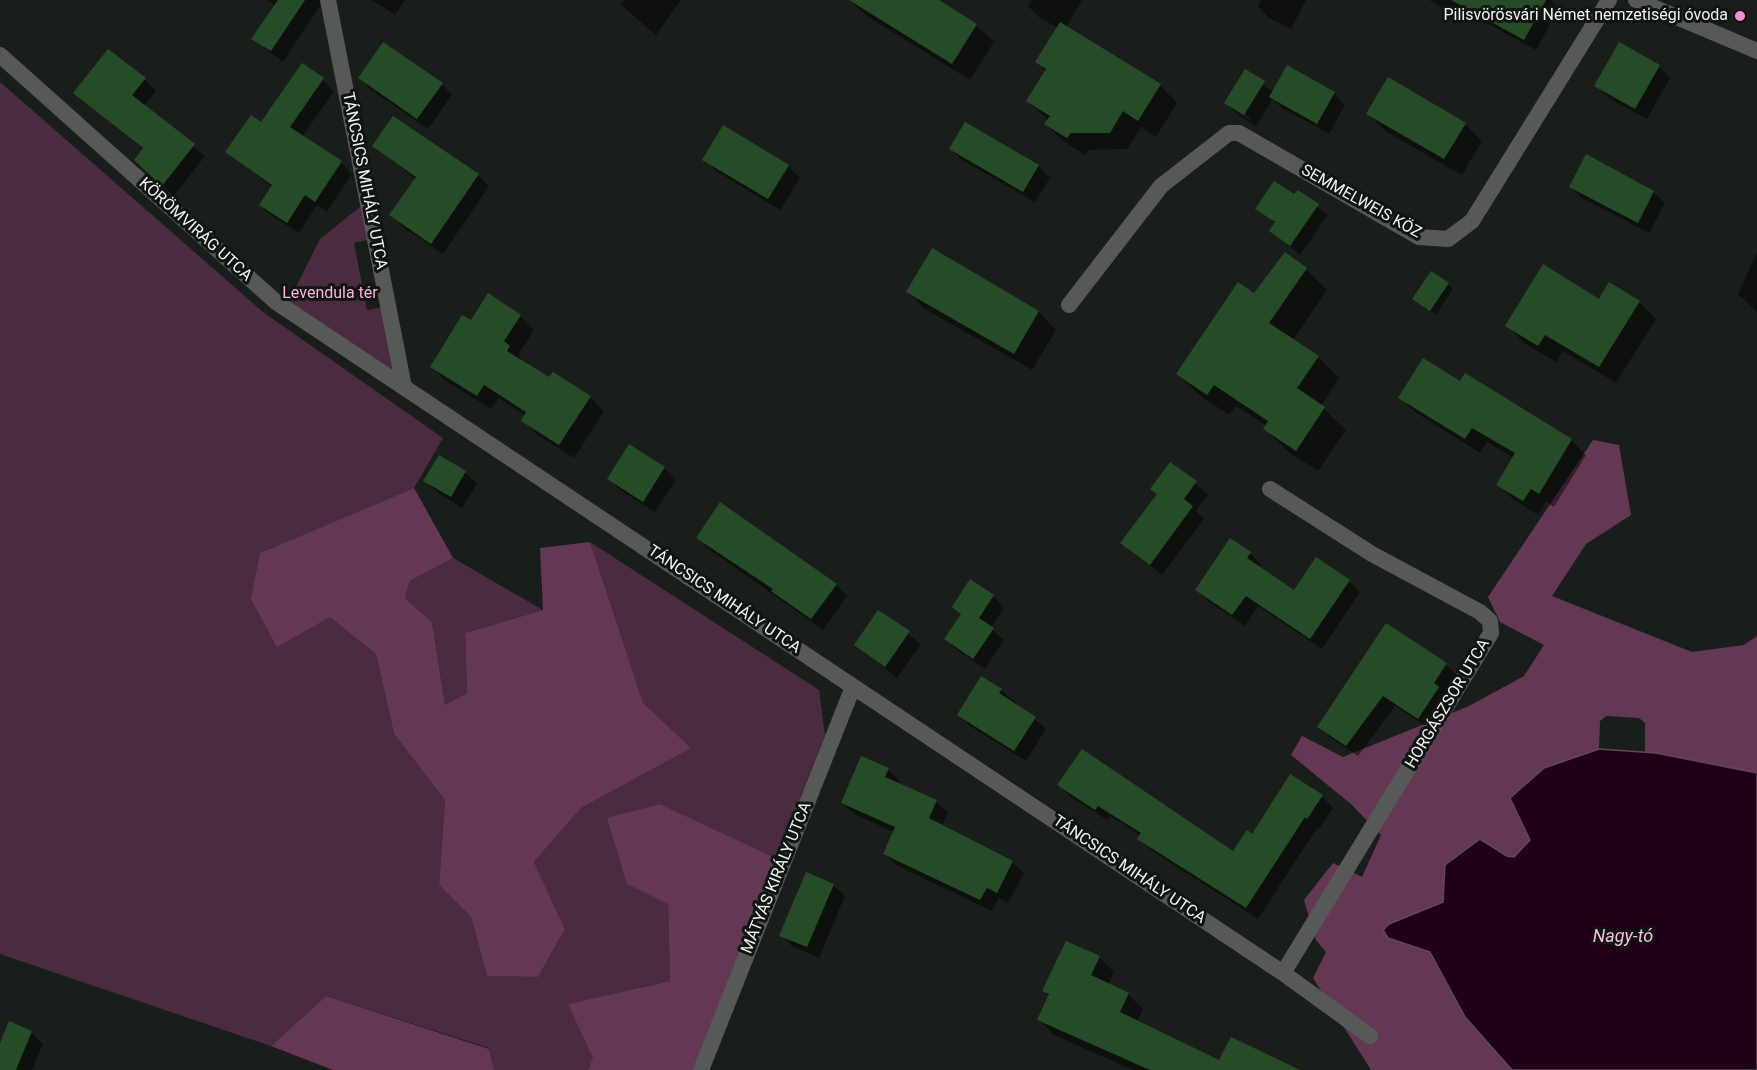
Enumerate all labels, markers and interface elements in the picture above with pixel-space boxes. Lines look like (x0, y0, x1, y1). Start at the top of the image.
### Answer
place label: Pilisvörösvári Német nemzetiségi óvoda (1443, 6, 1728, 26)
marker: Pilisvörösvári Német nemzetiségi óvoda (1733, 9, 1747, 23)
street label: TÁNCSICS MIHÁLY UTCA (337, 91, 391, 271)
street label: SEMMELWEIS KÖZ (1298, 161, 1424, 243)
street label: KÖRÖMVIRÁG UTCA (134, 174, 256, 286)
park label: Levendula tér (282, 284, 378, 304)
street label: TÁNCSICS MIHÁLY UTCA (644, 542, 804, 658)
street label: HORGÁSZSOR UTCA (1402, 636, 1494, 772)
street label: MÁTYÁS KIRÁLY UTCA (738, 800, 816, 956)
street label: TÁNCSICS MIHÁLY UTCA (1049, 812, 1209, 928)
water label: Nagy-tó (1593, 926, 1653, 948)

